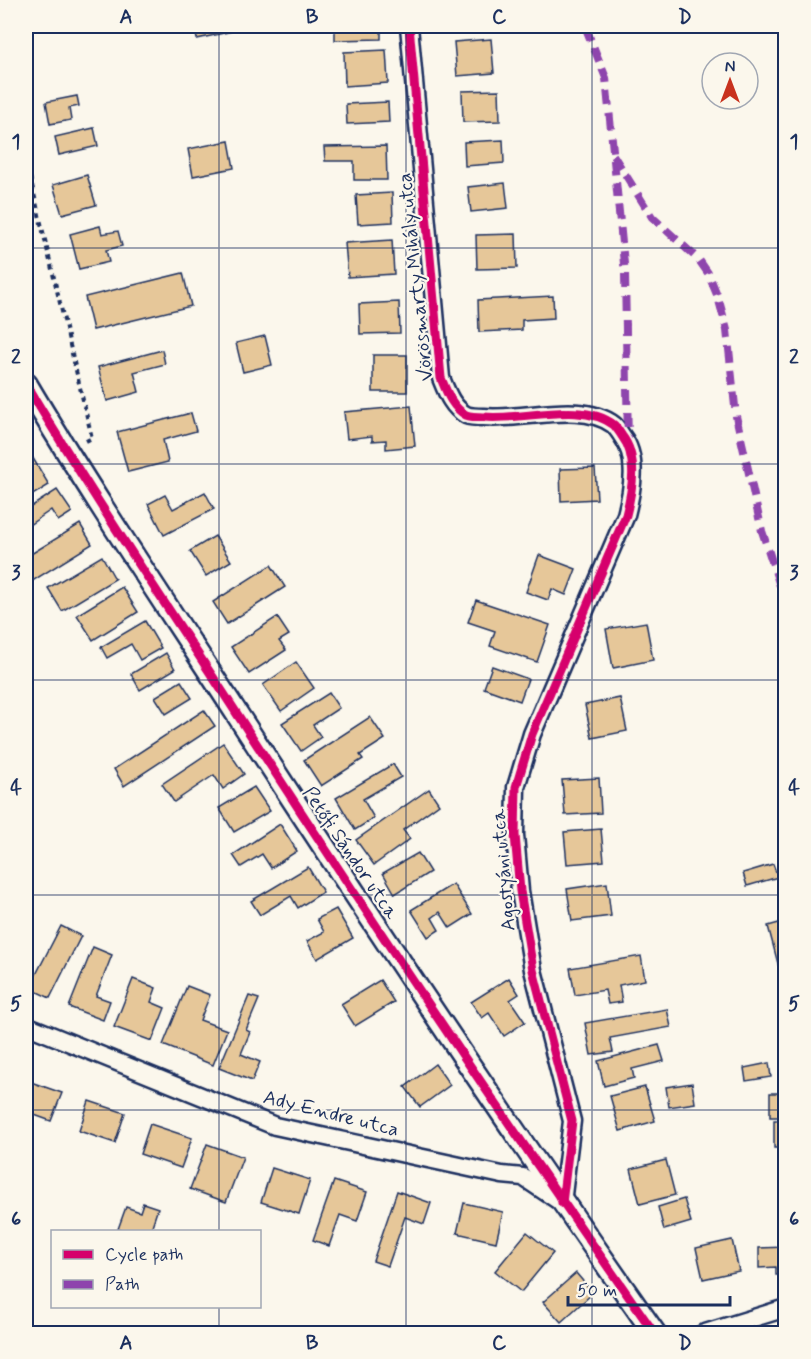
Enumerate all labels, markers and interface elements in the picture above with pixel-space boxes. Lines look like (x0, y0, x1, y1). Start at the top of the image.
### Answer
text: A (119, 4, 133, 31)
text: B (306, 4, 319, 31)
text: C (492, 4, 507, 31)
text: D (678, 4, 692, 31)
north arrow (700, 51, 760, 111)
text: N (725, 57, 735, 78)
text: 1 (12, 129, 20, 156)
text: 1 (790, 129, 798, 156)
street label: Vörösmarty Mihály utca (392, 172, 440, 382)
text: 2 (11, 344, 21, 371)
text: 2 (789, 344, 799, 371)
text: 3 (11, 560, 21, 587)
text: 3 (789, 560, 799, 587)
text: 4 (10, 775, 22, 802)
text: 4 (788, 775, 800, 802)
street label: Petőfi Sándor utca (296, 781, 405, 926)
street label: Agostyáni utca (485, 807, 523, 932)
text: 5 (10, 991, 22, 1018)
text: 5 (788, 991, 800, 1018)
street label: Ady Endre utca (260, 1084, 402, 1144)
text: 6 (11, 1206, 21, 1233)
text: 6 (789, 1206, 799, 1233)
legend (51, 1230, 261, 1308)
text: Cycle path (105, 1243, 183, 1267)
scale bar (568, 1269, 730, 1307)
text: Path (105, 1273, 140, 1297)
text: 50 m (577, 1279, 617, 1303)
text: A (119, 1330, 133, 1357)
text: B (306, 1330, 319, 1357)
text: C (492, 1330, 507, 1357)
text: D (678, 1330, 692, 1357)

